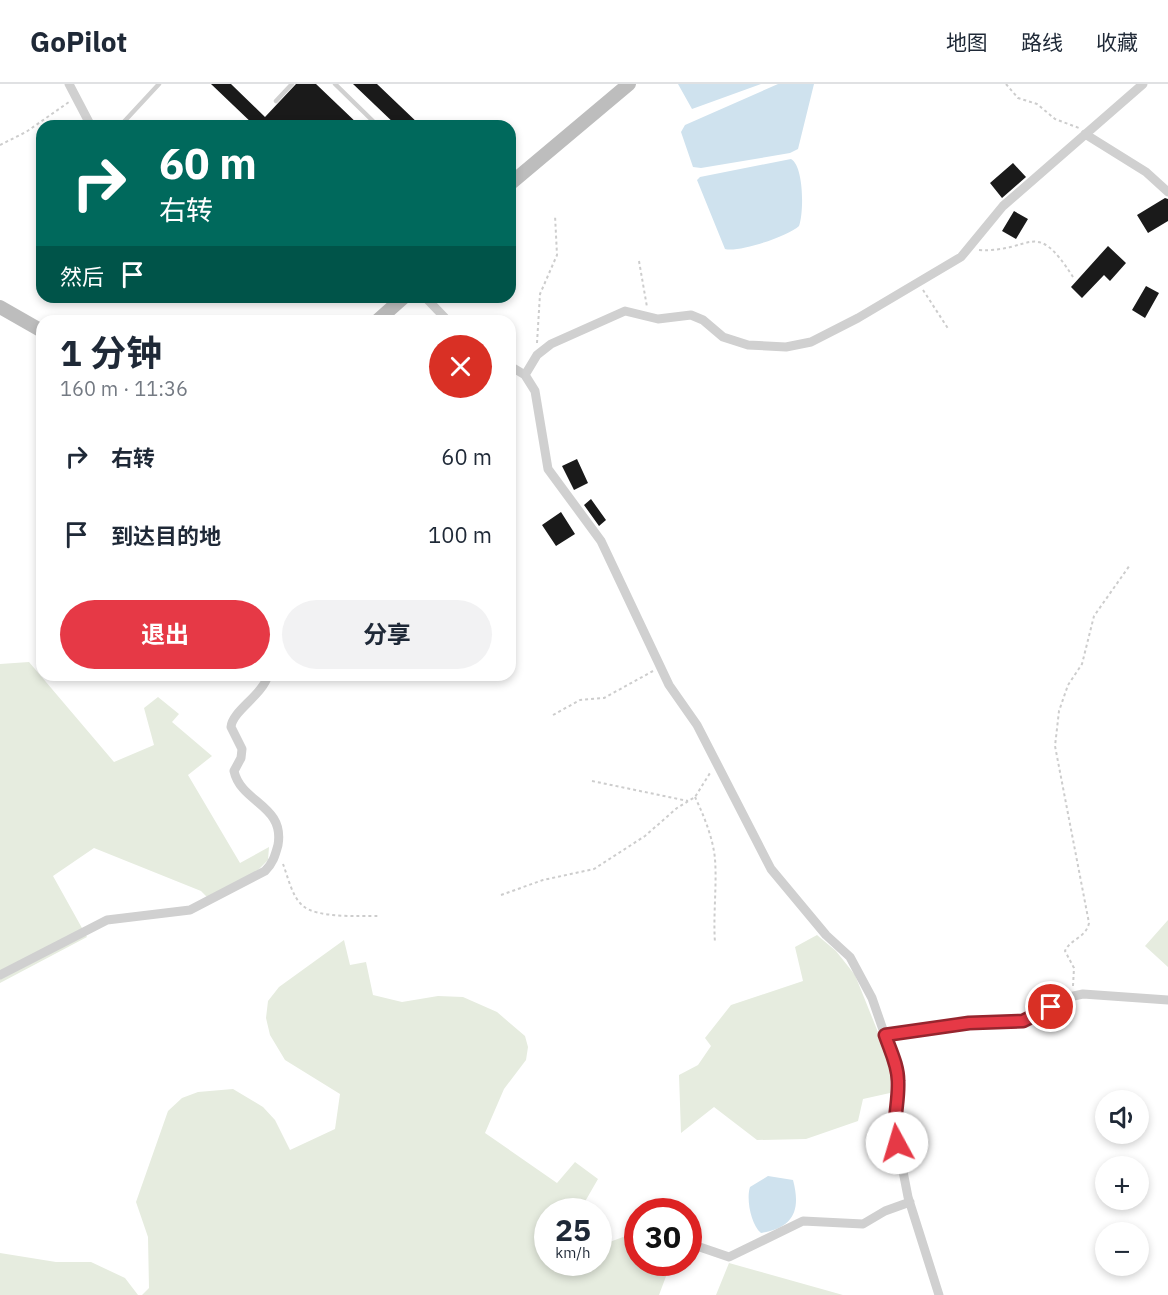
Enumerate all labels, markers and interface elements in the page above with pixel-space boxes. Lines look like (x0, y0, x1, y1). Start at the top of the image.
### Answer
text: GoPilot (30, 23, 127, 60)
text: 地图 (946, 28, 988, 56)
text: 路线 (1021, 28, 1063, 56)
text: 收藏 (1096, 28, 1138, 56)
text: 60 m (159, 136, 257, 191)
icon: right (60, 144, 138, 222)
text: 右转 (159, 192, 213, 227)
icon: arrive (116, 258, 149, 291)
text: 然后 (60, 262, 104, 291)
text: 1 分钟 (60, 329, 162, 376)
button: close (429, 335, 492, 398)
text: 160 m · 11:36 (60, 375, 188, 402)
icon: right (60, 440, 93, 473)
text: 60 m (441, 442, 492, 471)
text: 右转 (111, 443, 155, 472)
icon: arrive (60, 518, 93, 551)
text: 100 m (428, 520, 492, 549)
text: 到达目的地 (111, 521, 221, 550)
button: 退出 (60, 600, 270, 669)
button: 分享 (282, 600, 492, 669)
pin (1025, 981, 1076, 1032)
icon: arrive (1034, 990, 1067, 1023)
map controls (1095, 1090, 1149, 1276)
button: sound (1095, 1090, 1149, 1144)
position arrow (865, 1111, 929, 1175)
button: + (1095, 1156, 1149, 1210)
speed limit sign: 30 (624, 1198, 702, 1276)
text: 25 (555, 1210, 591, 1249)
button: − (1095, 1222, 1149, 1276)
text: km/h (555, 1243, 591, 1262)

